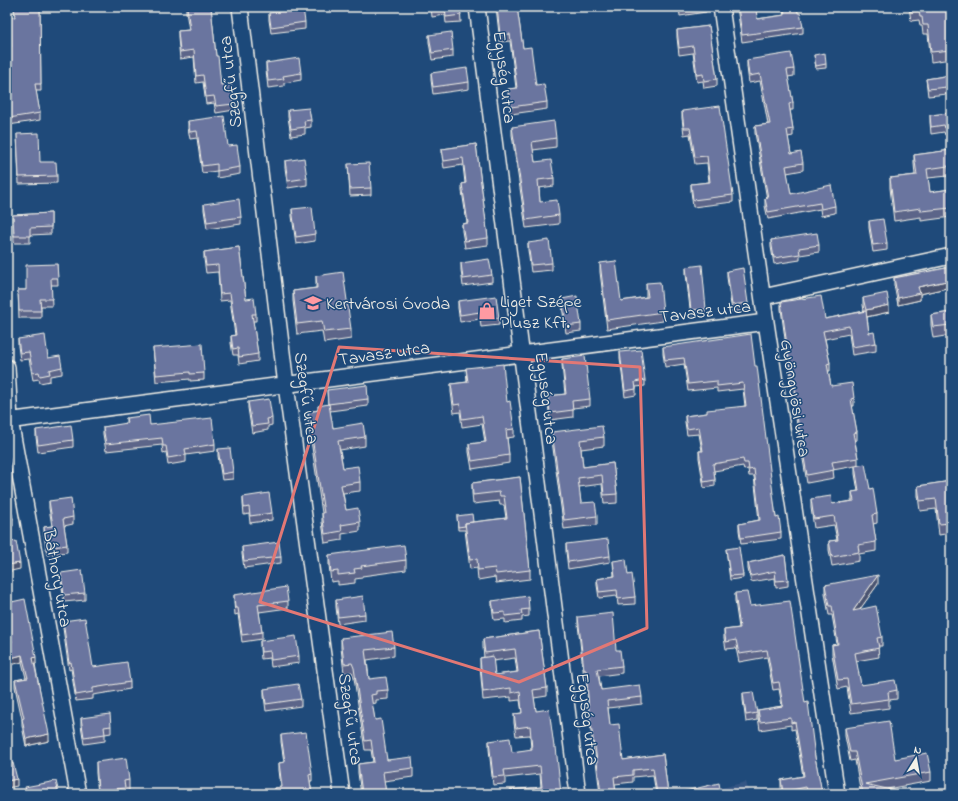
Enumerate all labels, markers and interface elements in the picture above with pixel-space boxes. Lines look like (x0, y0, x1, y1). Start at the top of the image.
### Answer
street label: Egység utca (483, 30, 522, 125)
street label: Szegfű utca (213, 34, 252, 129)
place label: Liget Szépe Plusz Kft. (500, 290, 583, 337)
place label: Kertvárosi Óvoda (326, 292, 450, 318)
school or university icon: Kertvárosi Óvoda (303, 293, 323, 313)
street label: Tavasz utca (658, 294, 752, 331)
shop icon: Liget Szépe Plusz Kft. (477, 301, 497, 321)
street label: Tavasz utca (337, 336, 432, 374)
street label: Gyöngyösi utca (771, 338, 816, 459)
street label: Szegfű utca (285, 351, 324, 446)
street label: Egység utca (525, 351, 564, 446)
street label: Báthory utca (34, 526, 77, 629)
street label: Szegfű utca (329, 672, 368, 767)
street label: Egység utca (566, 672, 605, 767)
north arrow (896, 739, 936, 779)
text: N (913, 742, 923, 759)

